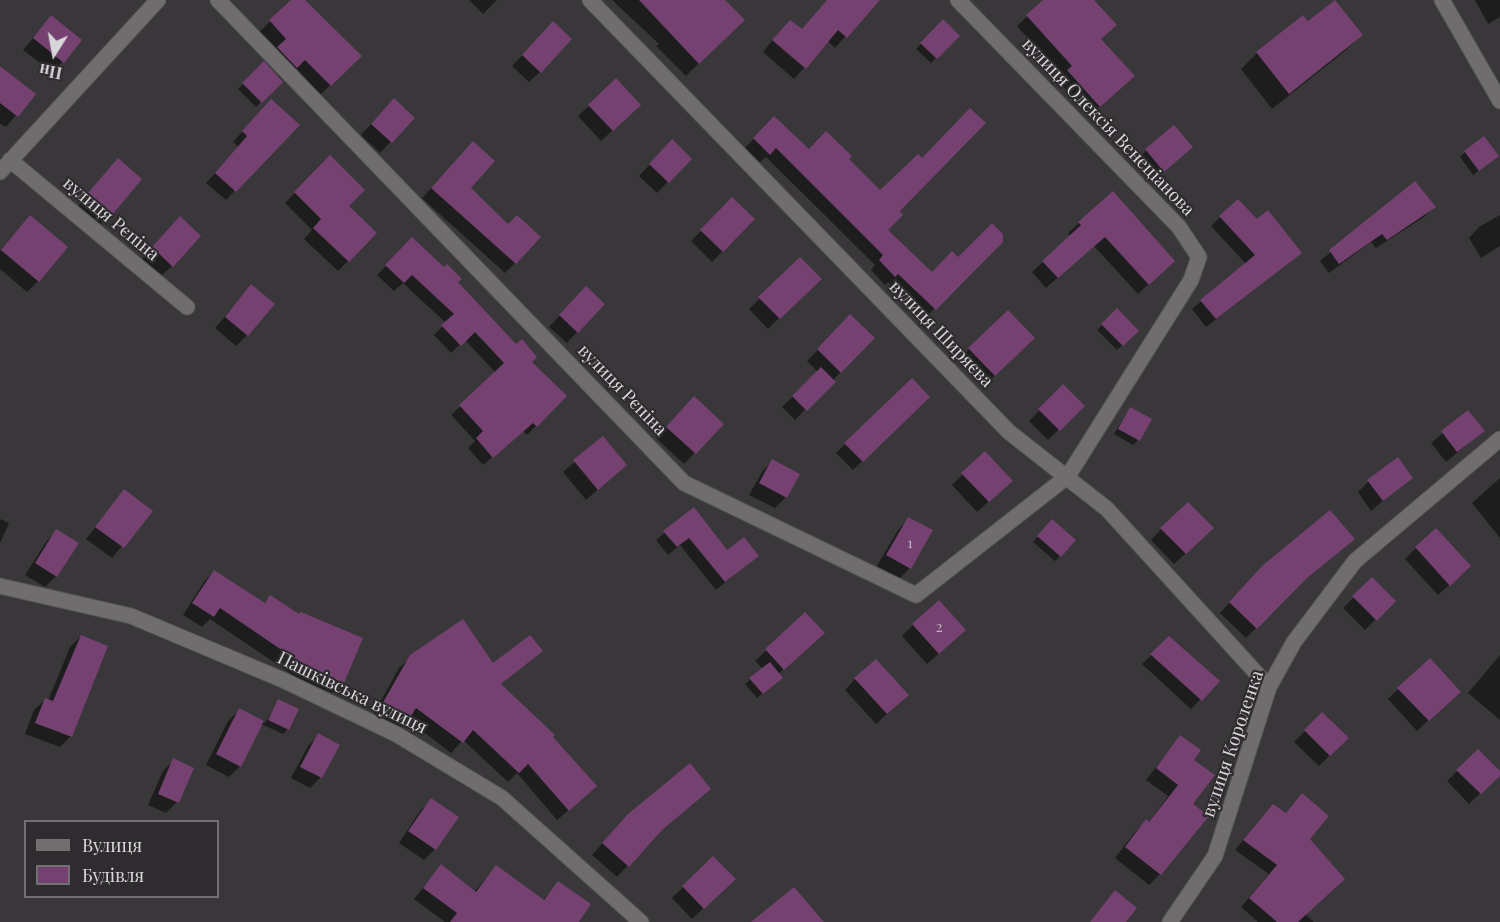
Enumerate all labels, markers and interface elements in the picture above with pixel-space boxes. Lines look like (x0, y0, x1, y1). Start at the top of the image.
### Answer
north arrow (24, 24, 84, 84)
street label: вулиця Олексія Венеціанова (1017, 34, 1199, 220)
text: Пн (37, 60, 64, 85)
street label: вулиця Рєпіна (59, 173, 163, 265)
street label: вулиця Ширяєва (885, 276, 997, 392)
street label: вулиця Рєпіна (573, 340, 671, 440)
house number: 1 (907, 534, 913, 552)
house number: 2 (935, 618, 943, 636)
street label: Пашківська вулиця (274, 647, 430, 739)
street label: вулиця Короленка (1198, 668, 1268, 820)
legend (24, 820, 219, 898)
text: Вулиця (82, 833, 142, 857)
text: Будівля (82, 863, 144, 887)

